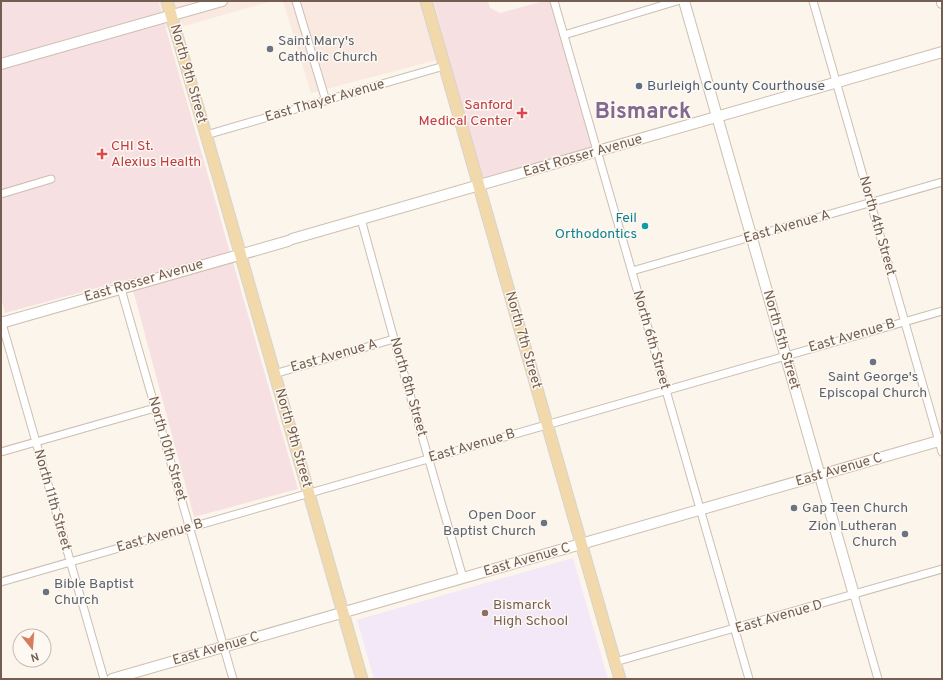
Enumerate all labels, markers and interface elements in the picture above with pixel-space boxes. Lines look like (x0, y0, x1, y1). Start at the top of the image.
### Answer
street label: North 9th Street (166, 22, 210, 126)
place label: Saint Mary's Catholic Church (278, 33, 378, 66)
marker: Saint Mary's Catholic Church (265, 44, 275, 54)
street label: East Thayer Avenue (263, 76, 387, 126)
place label: Burleigh County Courthouse (647, 78, 825, 95)
marker: Burleigh County Courthouse (634, 81, 644, 91)
place label: Sanford Medical Center (419, 97, 514, 130)
district label: Bismarck (595, 99, 691, 126)
marker: Sanford Medical Center (516, 107, 528, 119)
street label: East Rosser Avenue (522, 131, 644, 181)
place label: CHI St. Alexius Health (111, 138, 201, 171)
marker: CHI St. Alexius Health (96, 148, 108, 160)
street label: North 4th Street (855, 174, 899, 278)
street label: East Avenue A (742, 207, 832, 247)
place label: Feil Orthodontics (555, 210, 637, 243)
marker: Feil Orthodontics (640, 221, 650, 231)
street label: East Rosser Avenue (83, 256, 205, 306)
street label: North 6th Street (629, 288, 673, 392)
street label: North 5th Street (759, 288, 803, 392)
street label: North 7th Street (501, 289, 545, 391)
street label: East Avenue B (807, 316, 897, 356)
street label: North 8th Street (386, 335, 430, 439)
street label: East Avenue A (289, 336, 379, 376)
marker: Saint George's Episcopal Church (868, 357, 878, 367)
place label: Saint George's Episcopal Church (819, 369, 927, 402)
street label: North 9th Street (271, 386, 315, 490)
street label: North 10th Street (144, 395, 190, 503)
street label: East Avenue B (427, 426, 517, 466)
street label: North 11th Street (29, 447, 75, 553)
street label: East Avenue C (794, 450, 884, 490)
place label: Gap Teen Church (802, 500, 908, 517)
marker: Gap Teen Church (789, 503, 799, 513)
place label: Open Door Baptist Church (443, 507, 537, 540)
street label: East Avenue B (115, 516, 205, 556)
marker: Open Door Baptist Church (539, 518, 549, 528)
place label: Zion Lutheran Church (808, 518, 897, 551)
marker: Zion Lutheran Church (900, 529, 910, 539)
street label: East Avenue C (482, 540, 572, 580)
place label: Bible Baptist Church (54, 576, 134, 609)
marker: Bible Baptist Church (41, 587, 51, 597)
street label: East Avenue D (734, 596, 824, 638)
place label: Bismarck High School (493, 597, 568, 630)
marker: Bismarck High School (480, 608, 490, 618)
north arrow (12, 628, 52, 668)
street label: East Avenue C (171, 629, 261, 669)
text: N (29, 649, 40, 664)

